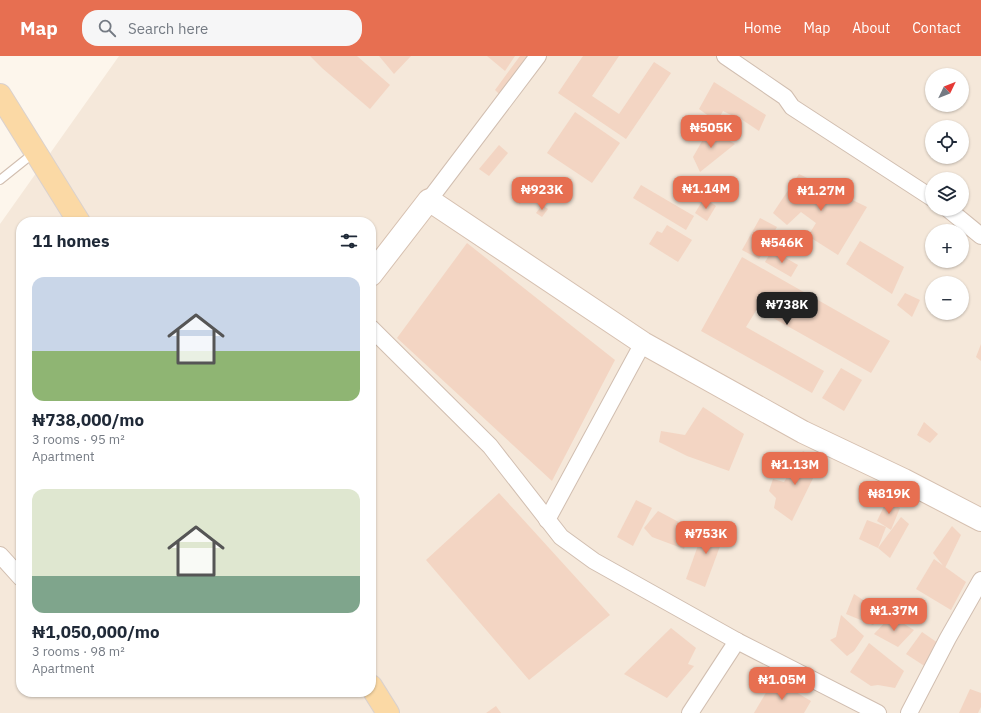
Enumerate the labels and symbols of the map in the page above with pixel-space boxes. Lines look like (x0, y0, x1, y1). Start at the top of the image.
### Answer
north arrow (925, 68, 969, 112)
pin: ₦505K (683, 115, 739, 149)
pin: ₦1.14M (673, 176, 739, 210)
pin: ₦923K (514, 177, 570, 211)
pin: ₦1.27M (788, 178, 854, 212)
pin: ₦546K (754, 230, 810, 264)
pin: ₦738K (759, 292, 815, 326)
pin: ₦1.13M (762, 452, 828, 486)
pin: ₦819K (861, 481, 917, 515)
pin: ₦753K (678, 521, 734, 555)
pin: ₦1.37M (861, 598, 927, 632)
pin: ₦1.05M (749, 667, 815, 701)

